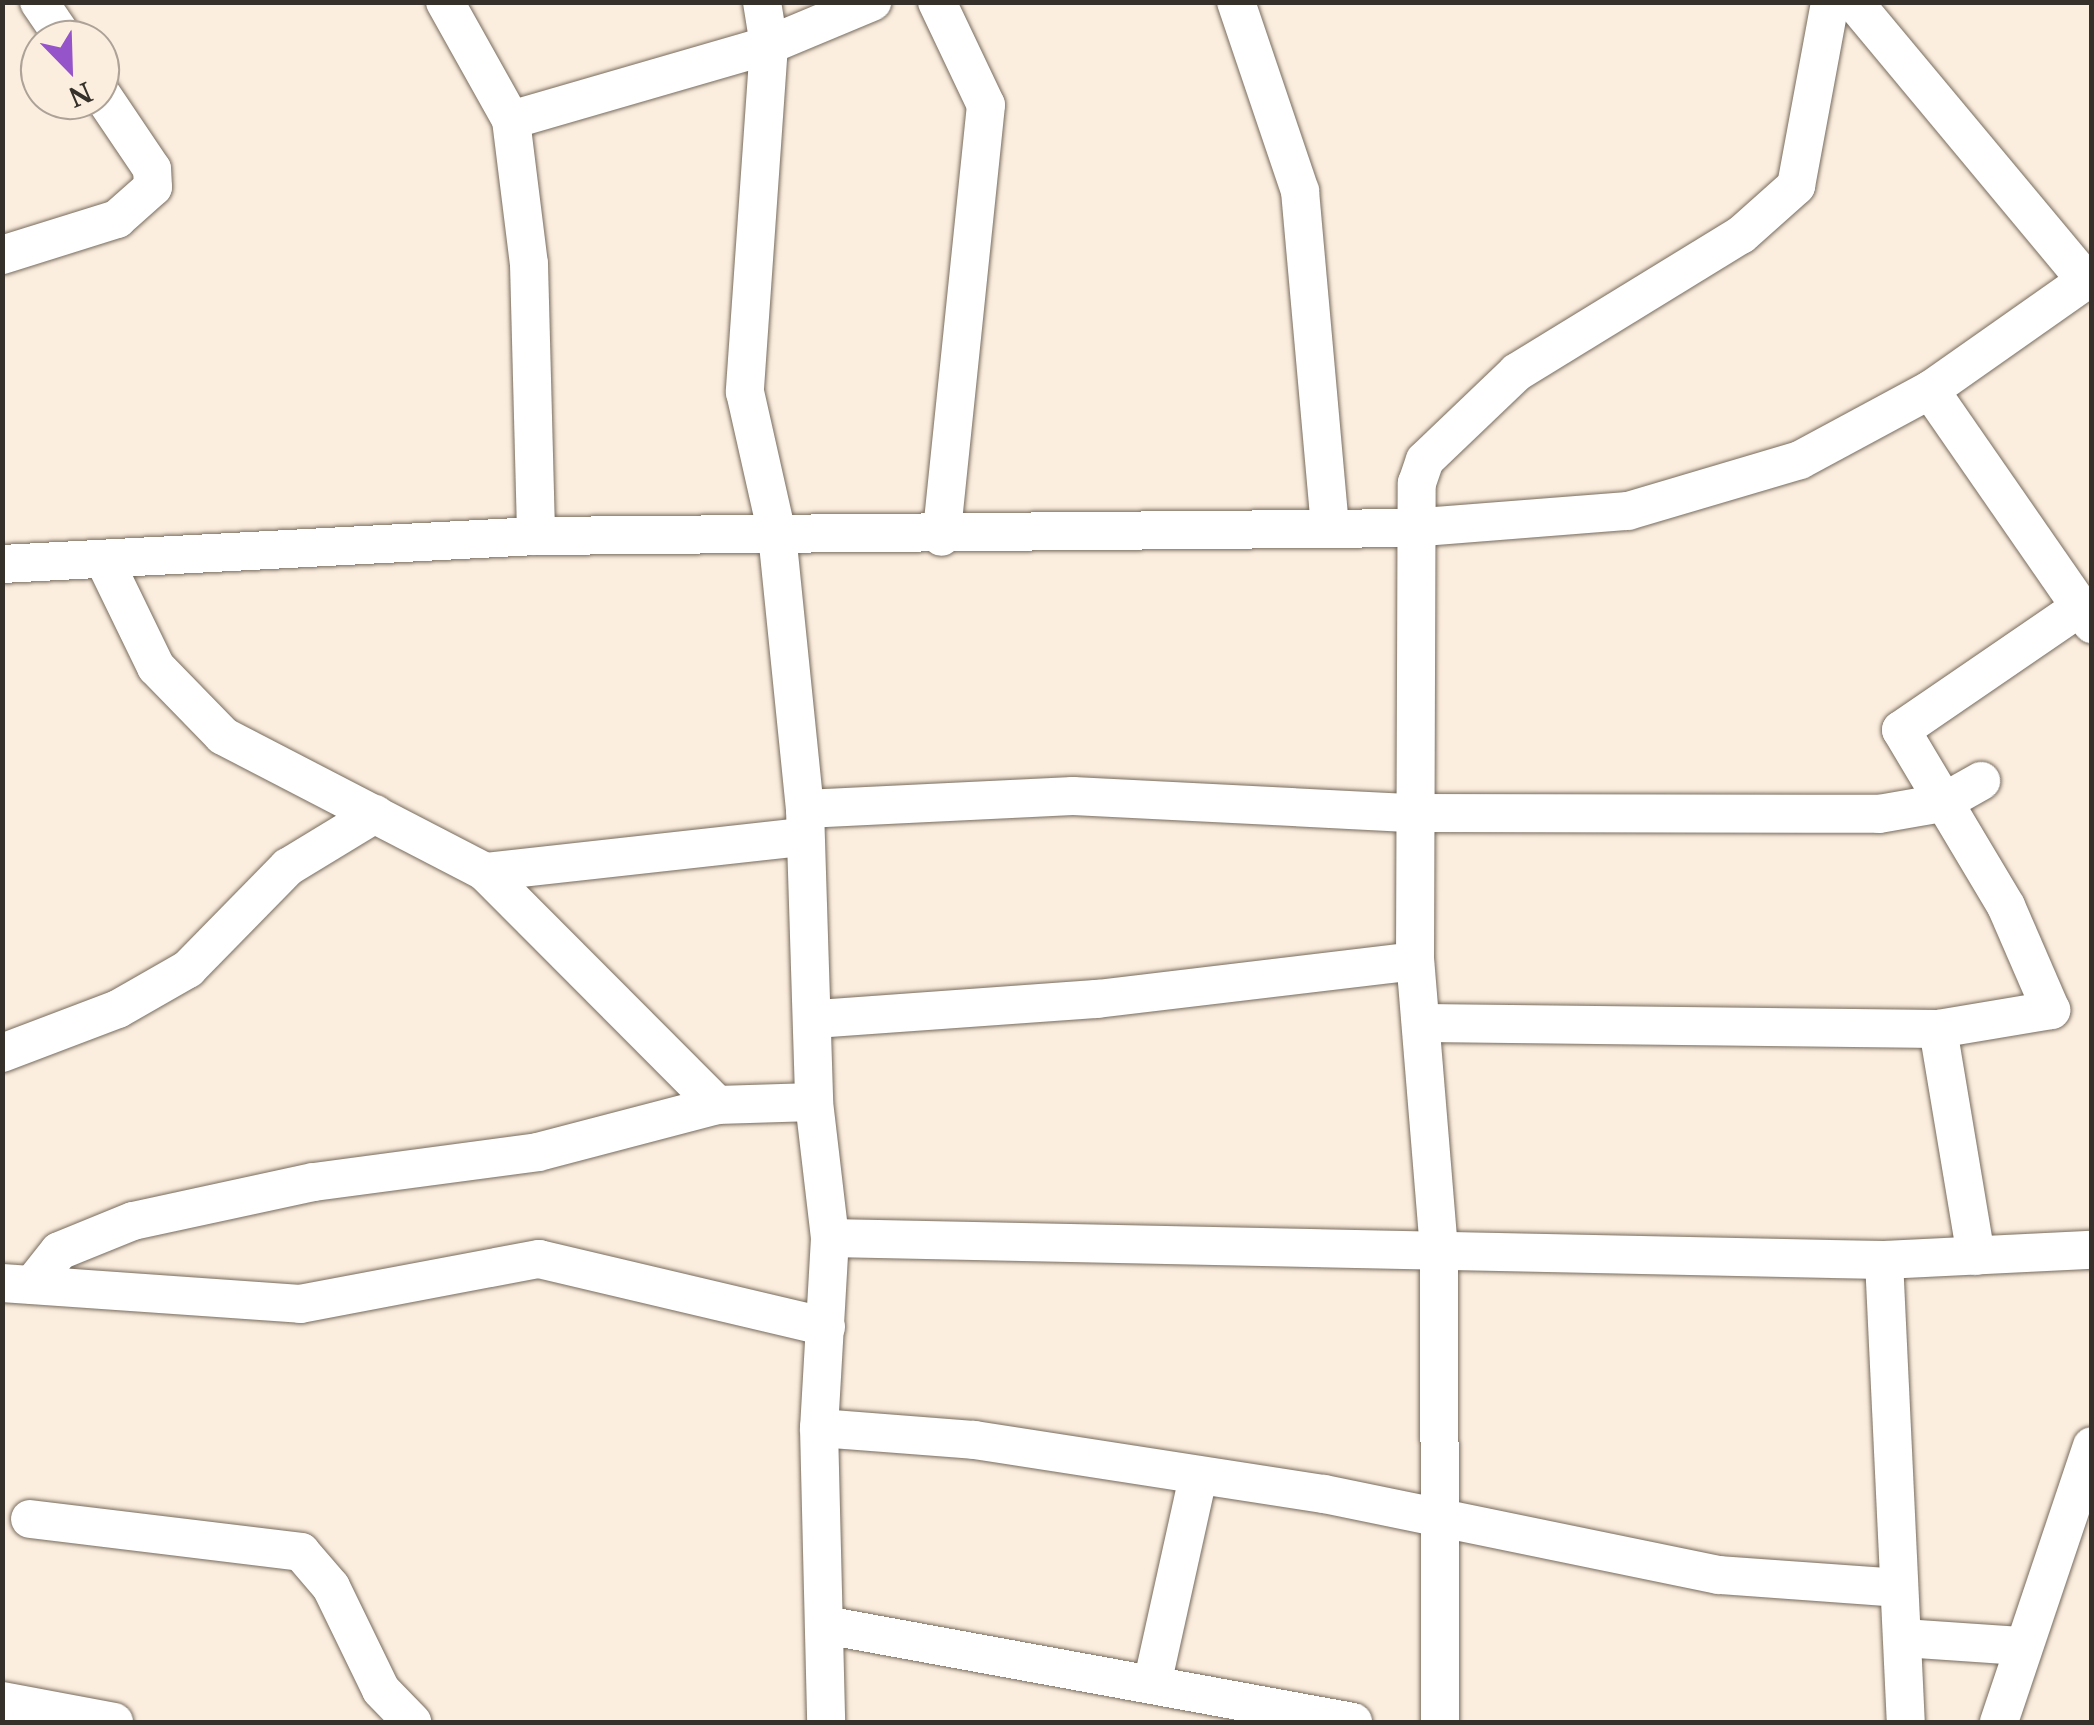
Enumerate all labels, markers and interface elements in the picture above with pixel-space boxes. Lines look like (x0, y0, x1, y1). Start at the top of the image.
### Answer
north arrow (20, 20, 120, 120)
text: N (63, 74, 99, 118)

